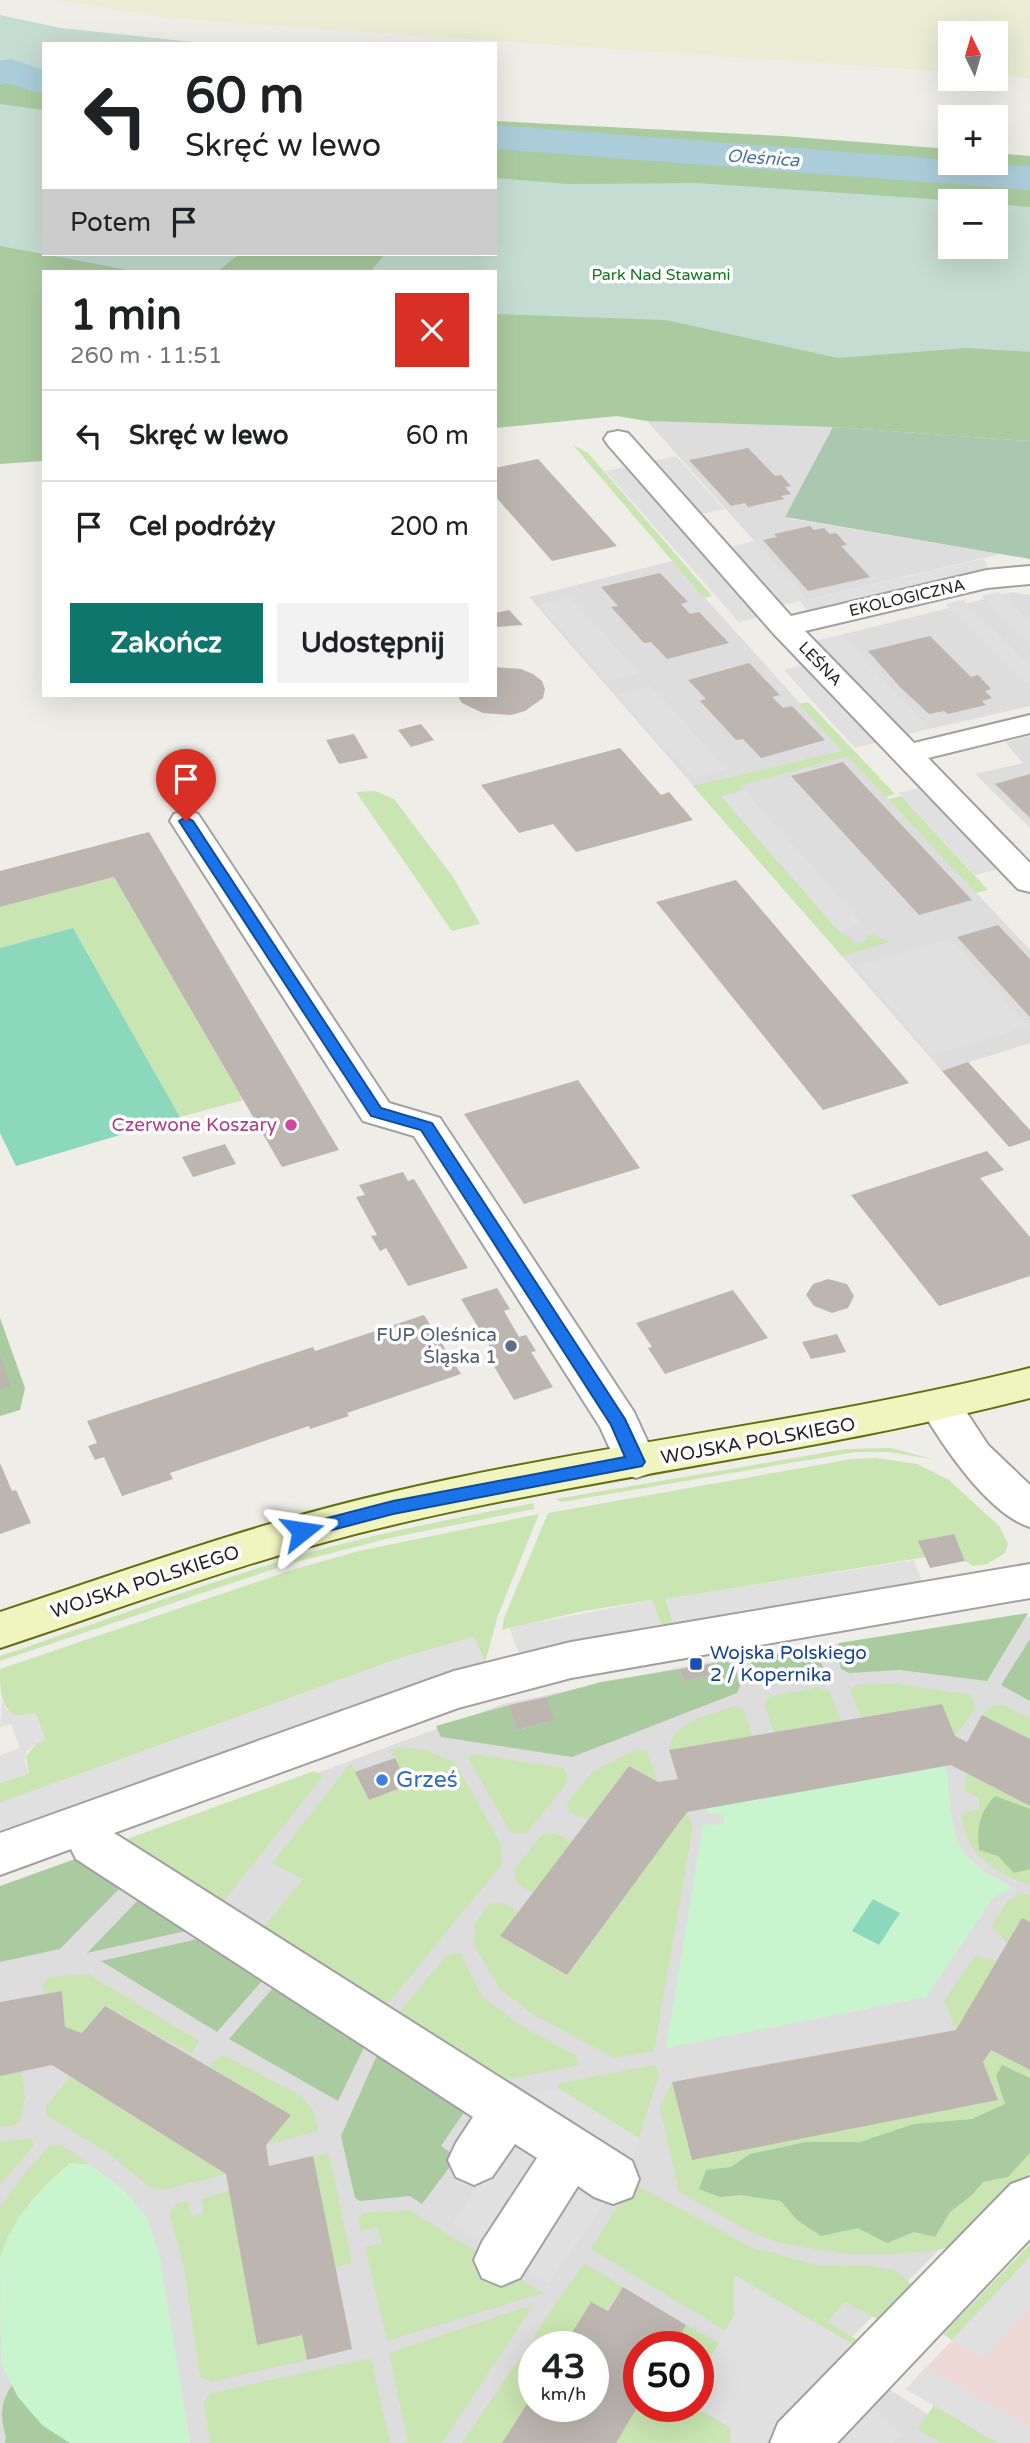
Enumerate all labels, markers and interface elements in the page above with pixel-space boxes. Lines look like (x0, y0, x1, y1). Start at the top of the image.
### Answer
north arrow (938, 21, 1008, 91)
map controls (938, 21, 1008, 259)
text: 60 m (185, 67, 304, 126)
icon: left (70, 70, 161, 161)
button: + (938, 105, 1008, 175)
text: Skręć w lewo (185, 127, 381, 165)
water label: Oleśnica (726, 144, 801, 172)
button: − (938, 189, 1008, 259)
icon: arrive (165, 203, 203, 241)
text: Potem (70, 207, 151, 238)
park label: Park Nad Stawami (591, 265, 731, 285)
text: 1 min (70, 290, 182, 341)
button: close (395, 293, 469, 367)
text: 260 m · 11:51 (70, 342, 222, 370)
icon: left (70, 417, 108, 455)
text: Skręć w lewo (129, 420, 289, 451)
text: 60 m (406, 420, 469, 451)
icon: arrive (70, 508, 108, 546)
text: Cel podróży (129, 511, 276, 542)
text: 200 m (389, 511, 469, 542)
street label: EKOLOGICZNA (847, 575, 967, 621)
button: Zakończ (70, 603, 263, 683)
button: Udostępnij (277, 603, 469, 683)
street label: LEŚNA (794, 638, 846, 690)
pin (156, 749, 216, 821)
icon: arrive (167, 760, 205, 798)
place label: Czerwone Koszary (112, 1114, 277, 1136)
marker: Czerwone Koszary (283, 1117, 299, 1133)
place label: FUP Oleśnica Śląska 1 (376, 1324, 497, 1368)
marker: FUP Oleśnica Śląska 1 (503, 1338, 519, 1354)
street label: WOJSKA POLSKIEGO (659, 1413, 857, 1469)
position arrow (265, 1494, 339, 1568)
street label: WOJSKA POLSKIEGO (48, 1541, 242, 1623)
place label: Wojska Polskiego 2 / Kopernika (710, 1642, 867, 1686)
marker: Wojska Polskiego 2 / Kopernika (688, 1656, 704, 1672)
place label: Grześ (396, 1766, 458, 1794)
marker: Grześ (374, 1772, 390, 1788)
speed limit sign: 50 (623, 2331, 714, 2422)
text: 43 (542, 2346, 585, 2388)
text: km/h (541, 2383, 586, 2405)

